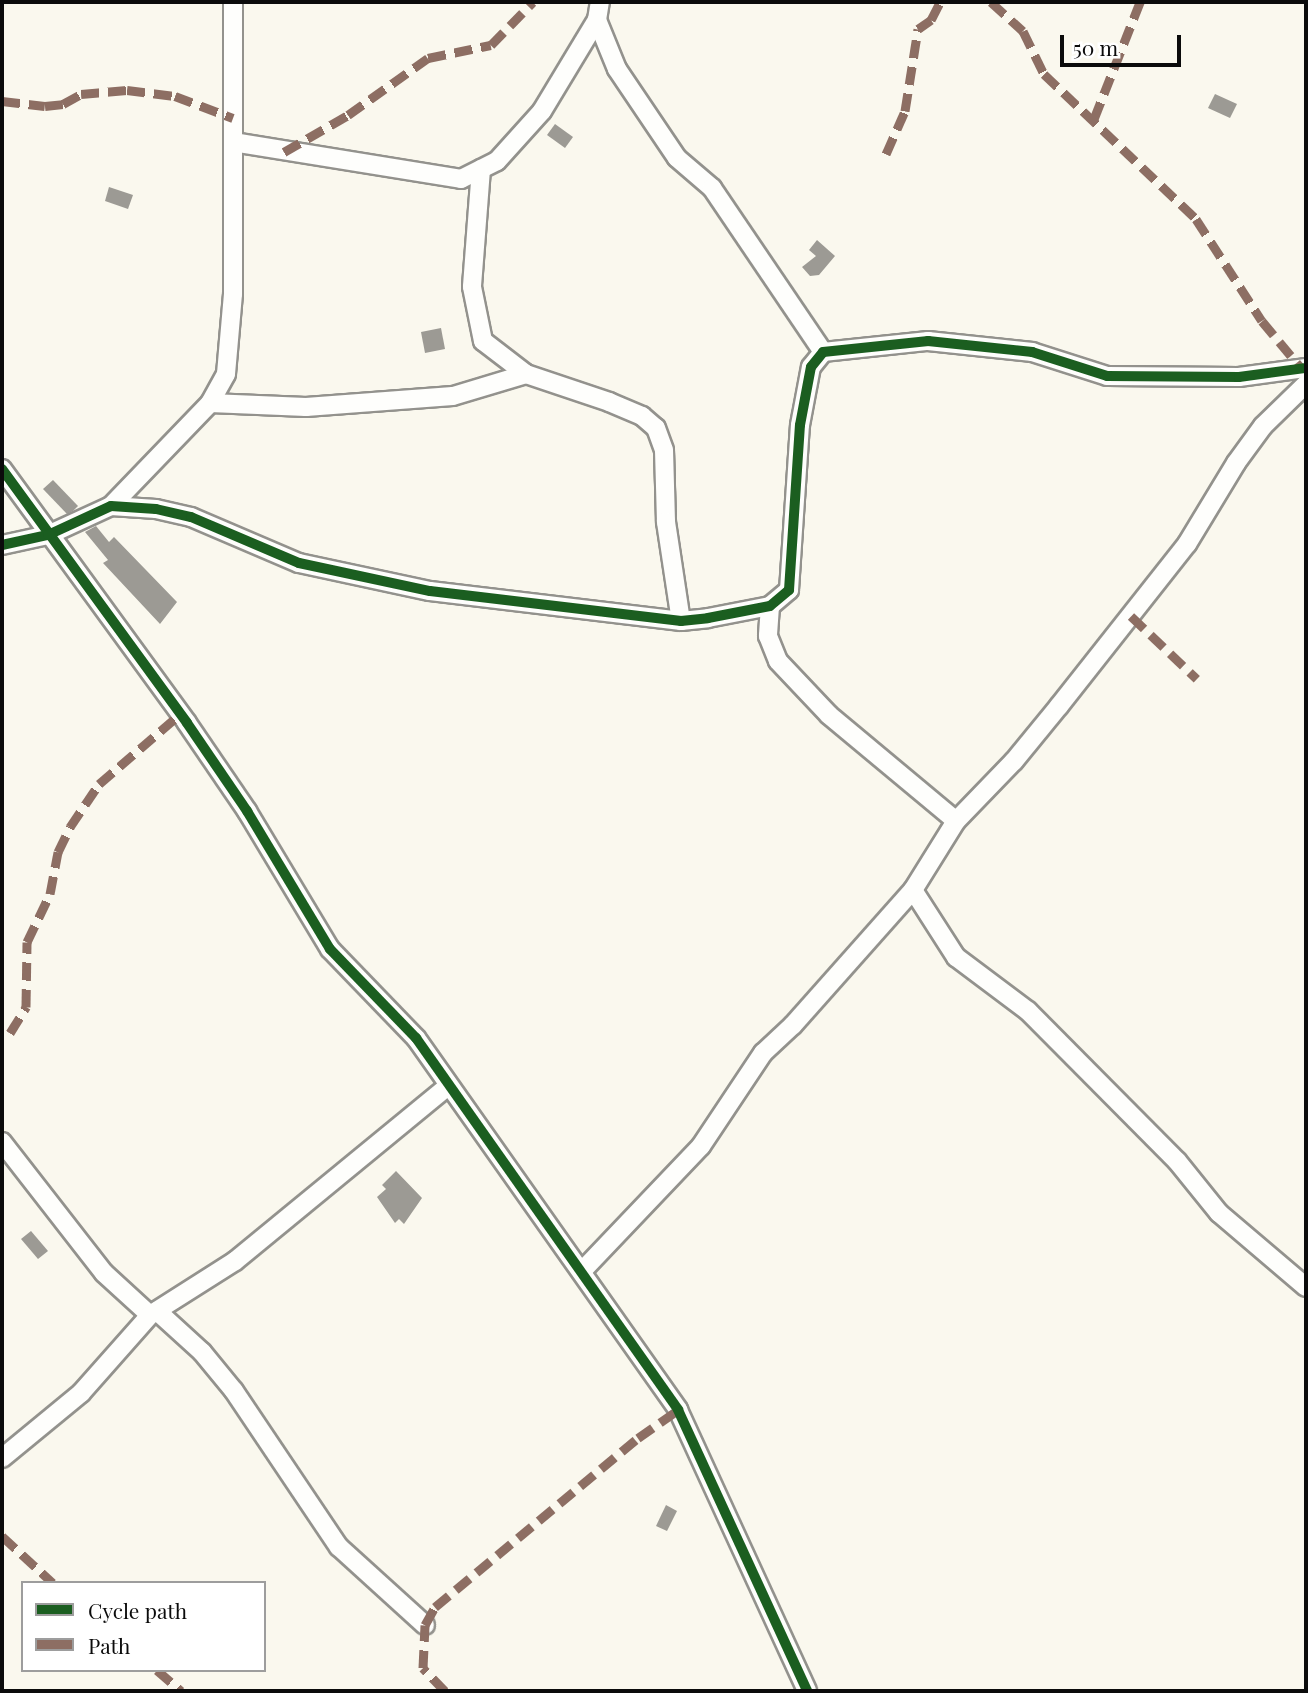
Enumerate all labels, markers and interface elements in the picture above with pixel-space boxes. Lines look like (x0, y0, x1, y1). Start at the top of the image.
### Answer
scale bar (1063, 21, 1184, 65)
text: 50 m (1073, 33, 1118, 61)
legend (21, 1581, 266, 1672)
text: Cycle path (88, 1596, 187, 1624)
text: Path (88, 1631, 130, 1659)

